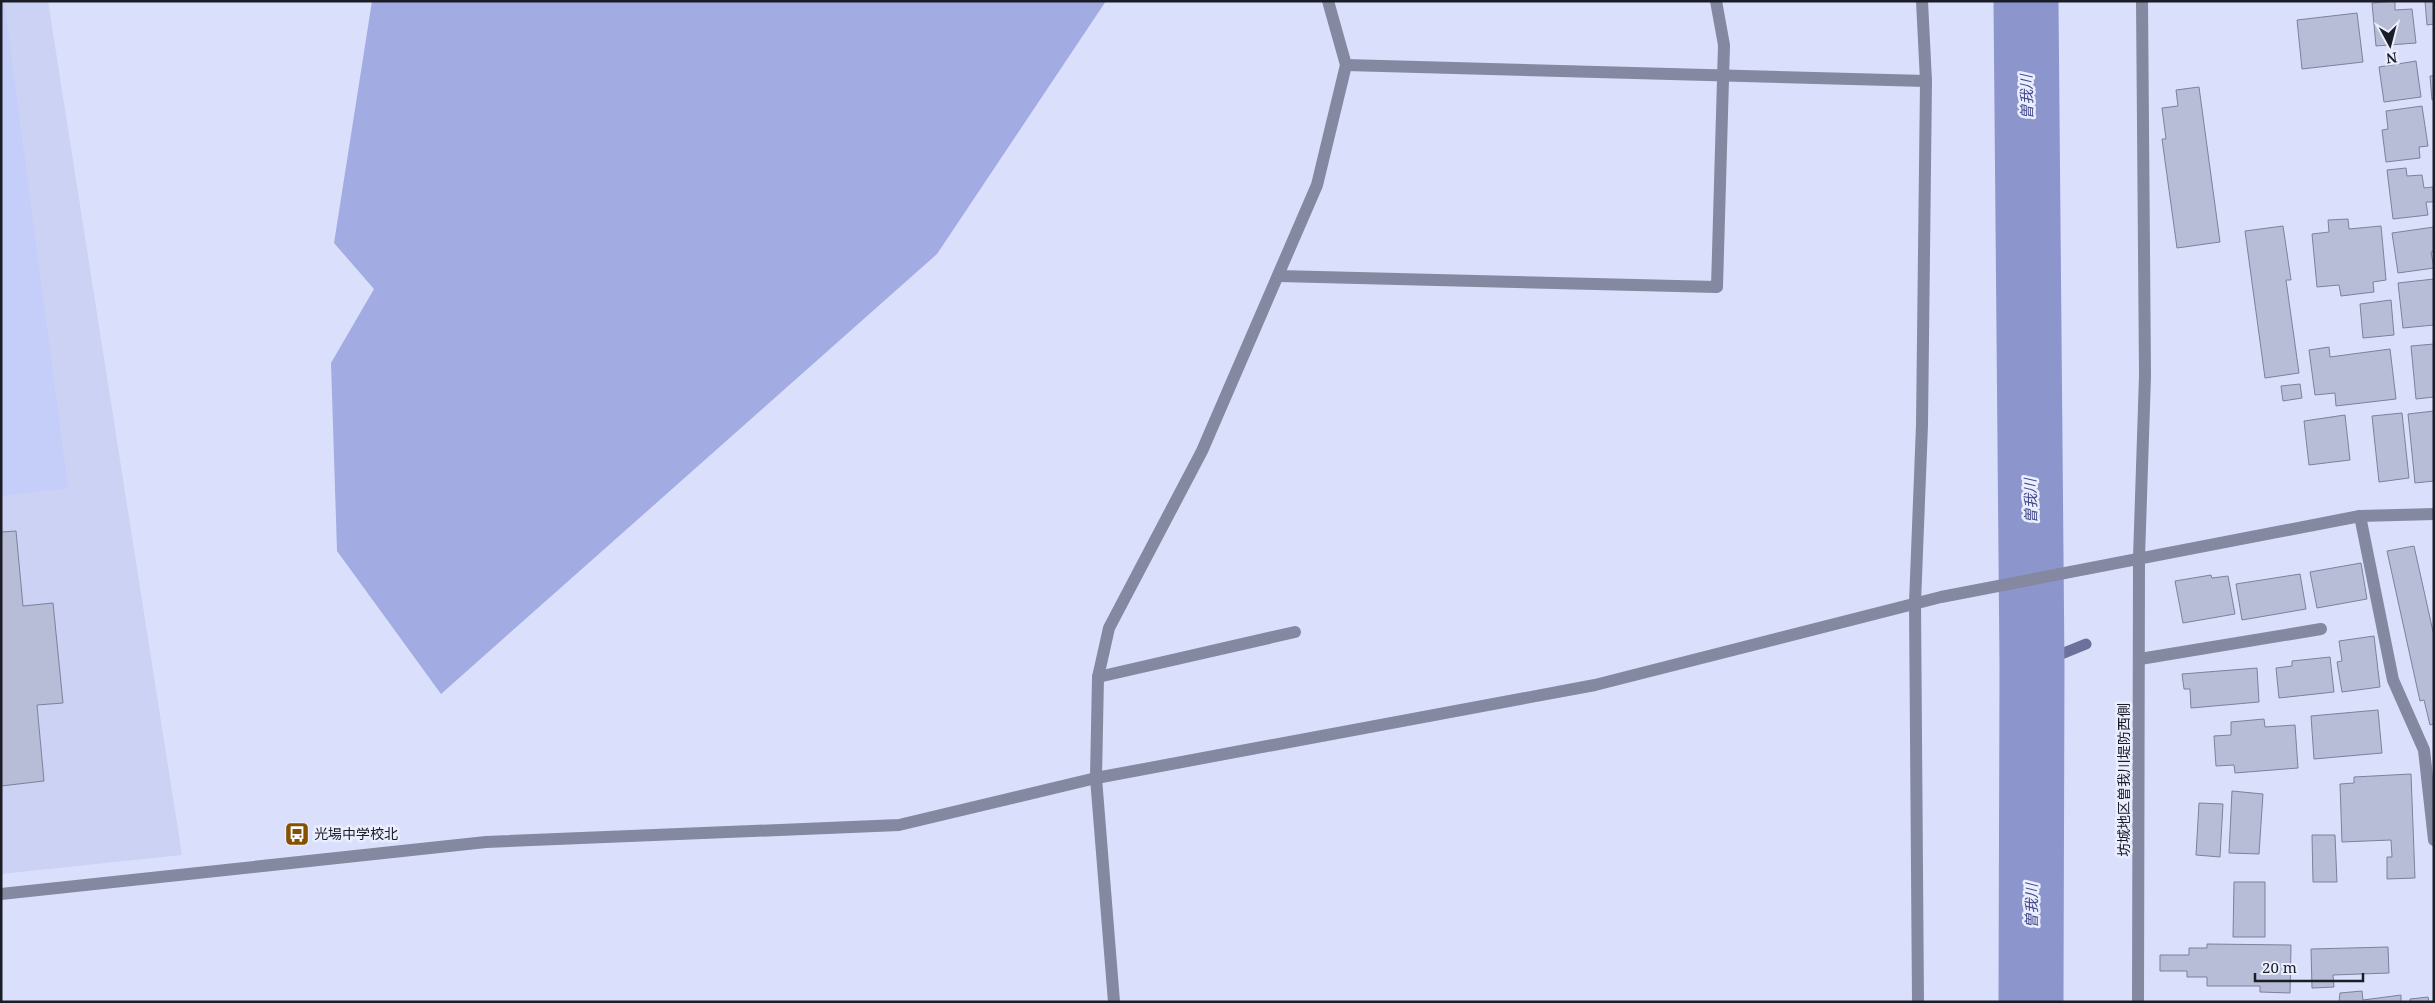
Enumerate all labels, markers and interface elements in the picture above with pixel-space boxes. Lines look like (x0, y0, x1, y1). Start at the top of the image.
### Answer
north arrow (2365, 20, 2415, 70)
text: N (2385, 48, 2398, 69)
water label: 曽我川 (2016, 72, 2036, 120)
water label: 曽我川 (2020, 476, 2040, 524)
street label: 坊城地区曽我川堤防西側 (2114, 703, 2133, 857)
bus stop icon: 光場中学校北 (284, 821, 310, 847)
place label: 光場中学校北 (314, 824, 398, 843)
water label: 曽我川 (2021, 882, 2041, 929)
scale bar (2255, 950, 2362, 982)
text: 20 m (2262, 957, 2297, 977)

